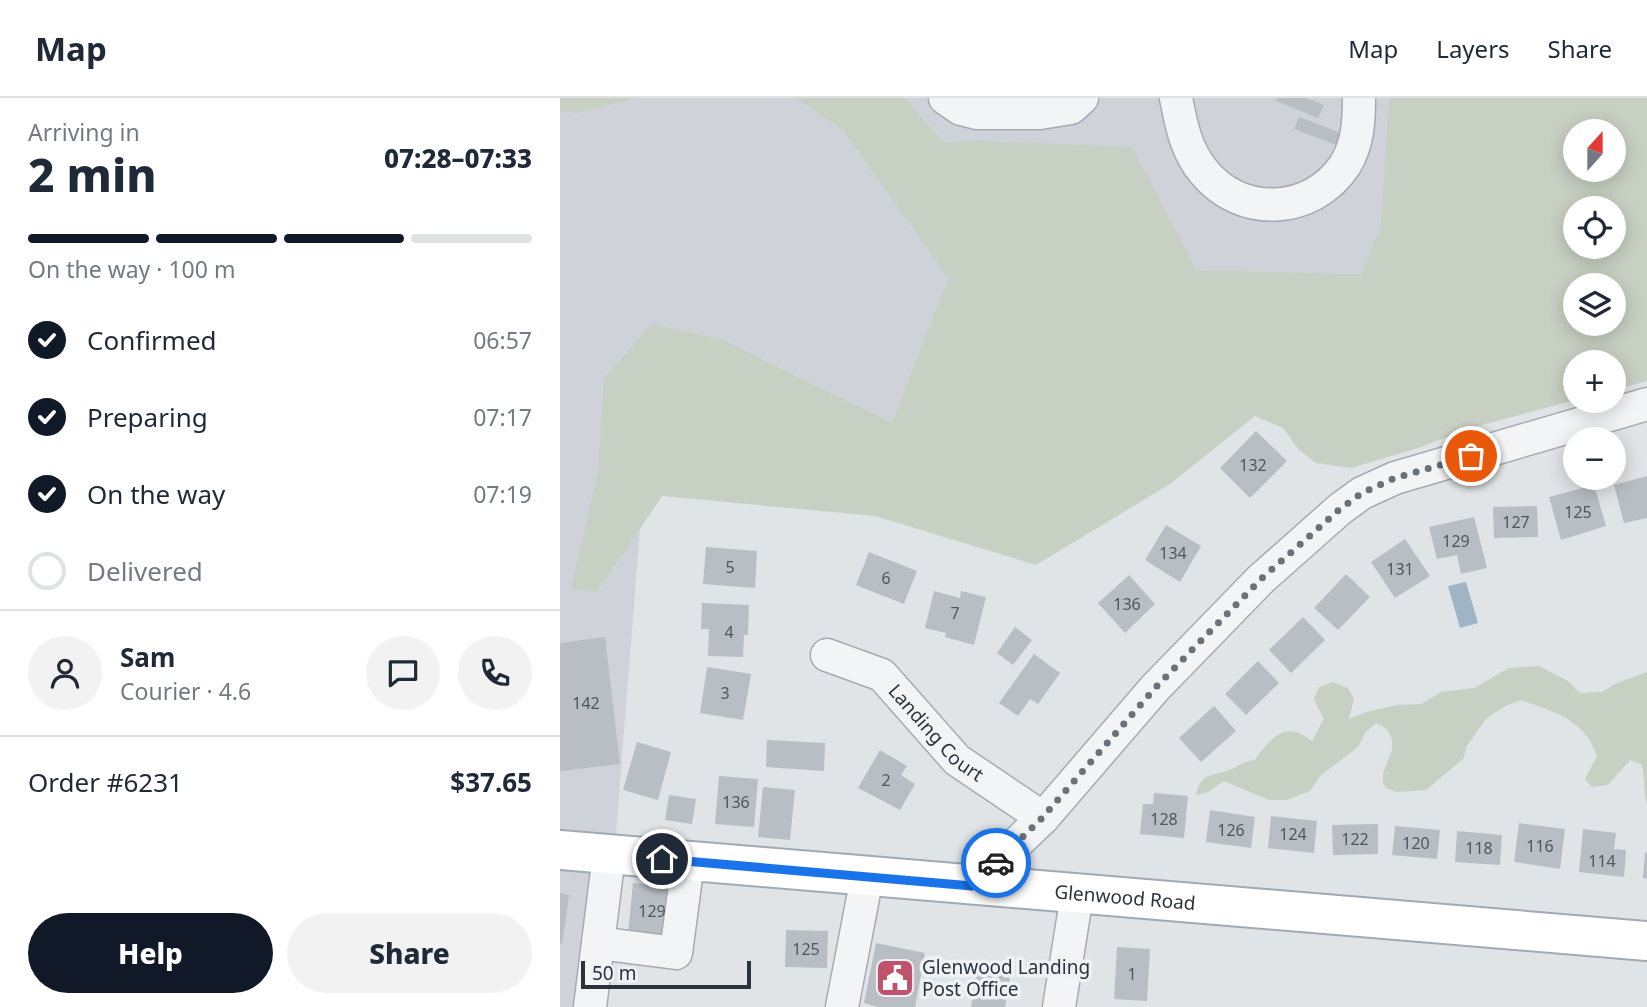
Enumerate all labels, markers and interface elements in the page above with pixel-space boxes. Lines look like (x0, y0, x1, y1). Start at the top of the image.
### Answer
text: Map (35, 26, 107, 71)
text: Map (1348, 32, 1398, 65)
text: Layers (1436, 32, 1510, 65)
text: Share (1548, 32, 1612, 65)
text: Arriving in (28, 116, 140, 148)
north arrow (1563, 119, 1626, 182)
map controls (1563, 119, 1626, 490)
text: 07:28–07:33 (384, 140, 532, 176)
text: 2 min (28, 143, 157, 205)
button: locate (1563, 196, 1626, 259)
text: On the way · 100 m (28, 253, 235, 285)
button: layers (1563, 273, 1626, 336)
icon: check (28, 321, 66, 359)
text: Confirmed (87, 322, 217, 358)
text: 06:57 (473, 324, 532, 356)
button: + (1563, 350, 1626, 413)
icon: check (28, 398, 66, 436)
text: Preparing (87, 399, 208, 435)
text: 07:17 (473, 401, 532, 433)
pin (1441, 426, 1501, 486)
button: − (1563, 427, 1626, 490)
icon: bag (1452, 437, 1490, 475)
house number: 132 (1239, 454, 1267, 476)
icon: check (28, 475, 66, 513)
text: On the way (87, 476, 225, 512)
text: 07:19 (473, 478, 532, 510)
house number: 125 (1564, 501, 1592, 523)
house number: 127 (1502, 511, 1530, 533)
house number: 129 (1442, 530, 1470, 552)
house number: 134 (1159, 542, 1187, 564)
text: Delivered (87, 553, 203, 589)
house number: 5 (725, 556, 735, 578)
house number: 131 (1386, 558, 1414, 580)
house number: 6 (881, 567, 891, 589)
house number: 136 (1113, 593, 1141, 615)
house number: 7 (950, 602, 960, 624)
house number: 4 (724, 621, 734, 643)
button: person (28, 636, 102, 710)
button: chat (366, 636, 440, 710)
button: phone (458, 636, 532, 710)
text: Sam (120, 639, 175, 675)
text: Courier · 4.6 (120, 675, 251, 707)
street label: Landing Court (883, 678, 989, 788)
house number: 3 (720, 682, 730, 704)
house number: 142 (572, 692, 600, 714)
text: Order #6231 (28, 764, 183, 800)
text: $37.65 (450, 764, 532, 800)
house number: 2 (881, 769, 891, 791)
house number: 136 (722, 791, 750, 813)
house number: 128 (1150, 808, 1178, 830)
house number: 126 (1217, 819, 1245, 841)
house number: 124 (1279, 823, 1307, 845)
courier (961, 828, 1031, 898)
house number: 122 (1341, 828, 1369, 850)
pin (632, 829, 692, 889)
house number: 120 (1402, 832, 1430, 854)
house number: 116 (1526, 835, 1554, 857)
house number: 118 (1465, 837, 1493, 859)
icon: home (643, 840, 681, 878)
icon: car (977, 844, 1015, 882)
house number: 114 (1588, 850, 1616, 872)
street label: Glenwood Road (1053, 878, 1197, 916)
house number: 129 (638, 900, 666, 922)
button: Help (28, 913, 273, 993)
button: Share (287, 913, 532, 993)
house number: 125 (792, 938, 820, 960)
place label: Glenwood Landing Post Office (922, 954, 1090, 1002)
public building icon: Glenwood Landing Post Office (874, 957, 916, 999)
scale bar (581, 958, 751, 990)
text: 50 m (592, 960, 636, 986)
house number: 1 (1127, 963, 1137, 985)

